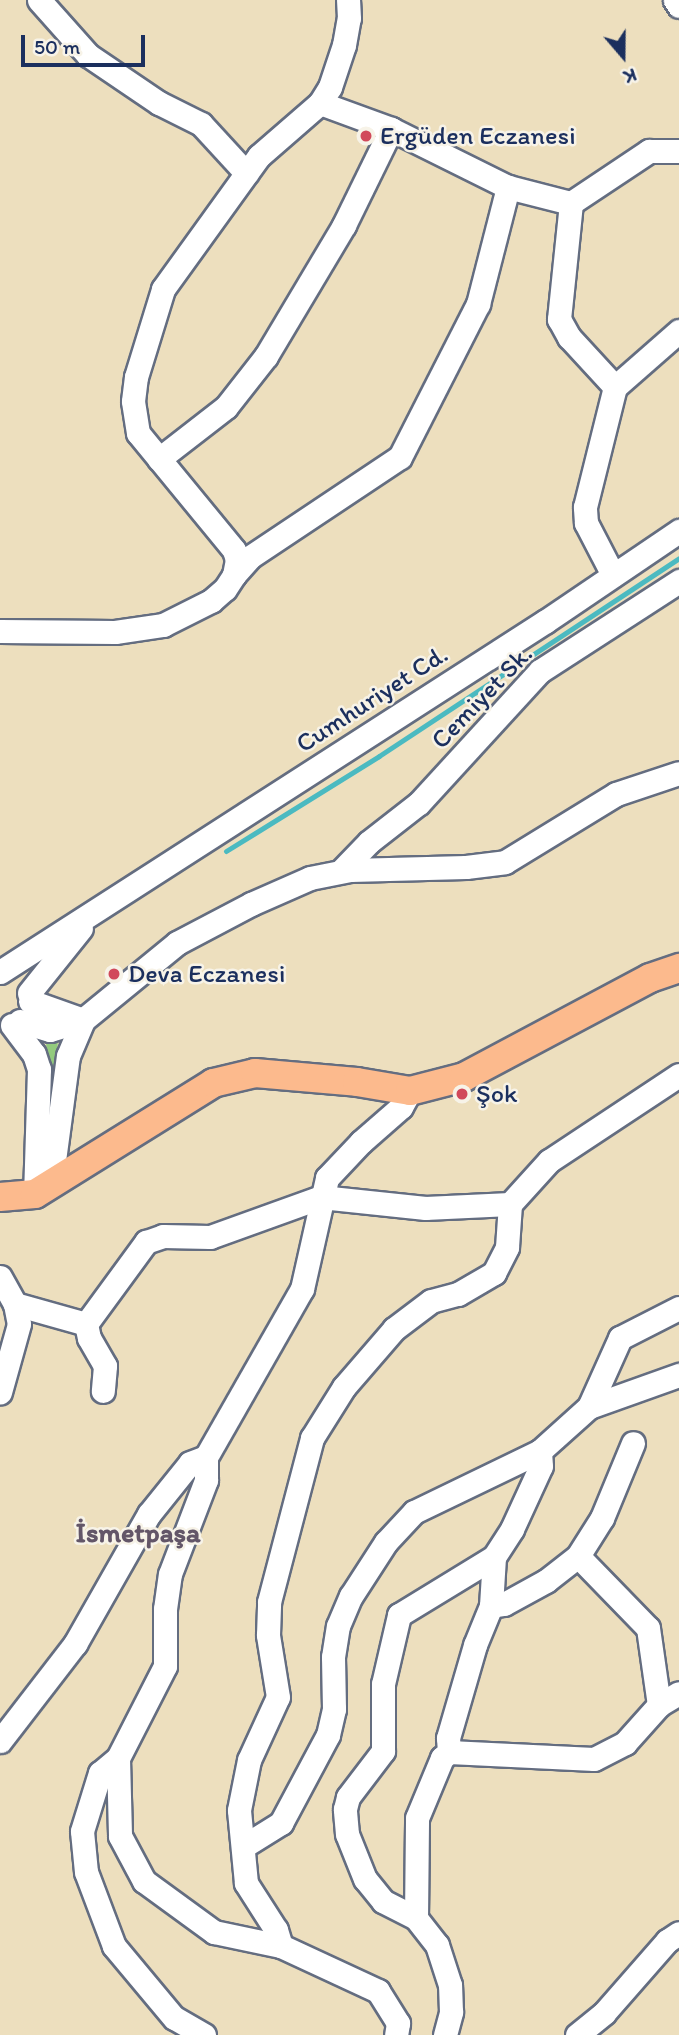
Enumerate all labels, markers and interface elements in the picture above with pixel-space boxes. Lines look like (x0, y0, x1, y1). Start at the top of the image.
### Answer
scale bar (24, 21, 149, 65)
north arrow (588, 21, 658, 91)
text: 50 m (34, 34, 80, 59)
text: K (621, 63, 640, 89)
place label: Ergüden Eczanesi (380, 120, 576, 152)
marker: Ergüden Eczanesi (358, 128, 374, 144)
street label: Cumhuriyet Cd. (290, 638, 454, 760)
street label: Cemiyet Sk. (425, 639, 539, 755)
place label: Deva Eczanesi (128, 958, 285, 990)
marker: Deva Eczanesi (106, 966, 122, 982)
place label: Şok (476, 1078, 517, 1110)
marker: Şok (454, 1086, 470, 1102)
district label: İsmetpaşa (76, 1515, 200, 1549)

